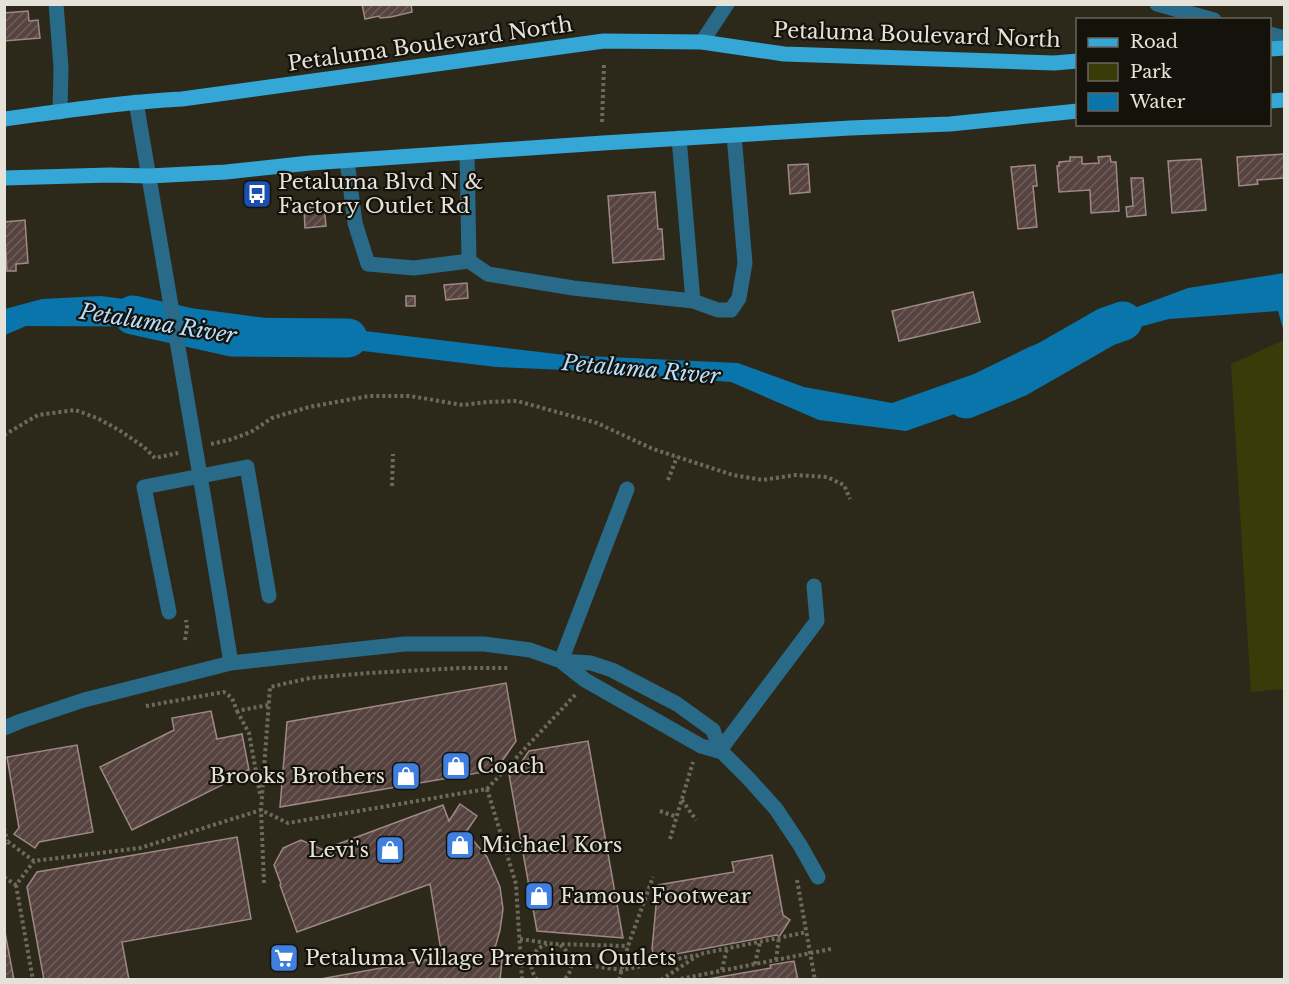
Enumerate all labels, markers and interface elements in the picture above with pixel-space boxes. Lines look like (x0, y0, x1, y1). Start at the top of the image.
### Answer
street label: Petaluma Boulevard North (286, 11, 574, 77)
street label: Petaluma Boulevard North (773, 17, 1061, 53)
legend (1076, 18, 1271, 126)
text: Road (1130, 31, 1178, 53)
text: Park (1130, 61, 1172, 83)
text: Water (1129, 91, 1186, 113)
place label: Petaluma Blvd N & Factory Outlet Rd (278, 169, 483, 219)
bus stop icon: Petaluma Blvd N & Factory Outlet Rd (241, 178, 273, 210)
water label: Petaluma River (76, 298, 239, 349)
water label: Petaluma River (560, 349, 722, 390)
shop icon: Coach (440, 750, 472, 782)
place label: Coach (477, 753, 545, 779)
shop icon: Brooks Brothers (390, 760, 422, 792)
place label: Brooks Brothers (210, 763, 385, 789)
shop icon: Michael Kors (444, 829, 476, 861)
place label: Michael Kors (481, 832, 622, 858)
shop icon: Levi's (374, 834, 406, 866)
place label: Levi's (308, 837, 369, 863)
shop icon: Famous Footwear (523, 880, 555, 912)
place label: Famous Footwear (560, 883, 751, 909)
supermarket icon: Petaluma Village Premium Outlets (268, 942, 300, 974)
place label: Petaluma Village Premium Outlets (305, 945, 676, 971)

